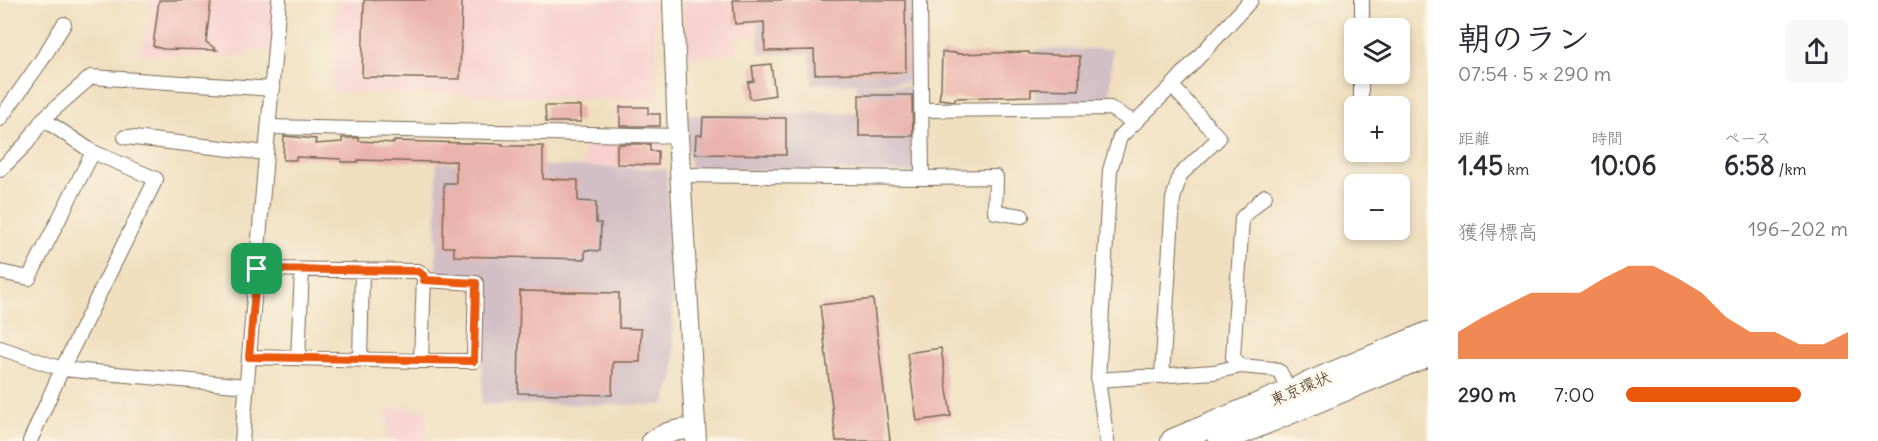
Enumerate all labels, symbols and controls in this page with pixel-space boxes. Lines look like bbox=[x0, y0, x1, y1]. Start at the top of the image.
text: 朝のラン bbox=[1458, 17, 1590, 59]
map controls bbox=[1344, 18, 1410, 240]
button: layers bbox=[1344, 18, 1410, 84]
button: share bbox=[1785, 20, 1848, 83]
text: 07:54 · 5 × 290 m bbox=[1458, 61, 1611, 86]
button: + bbox=[1344, 96, 1410, 162]
text: 距離 bbox=[1458, 128, 1490, 148]
text: 時間 bbox=[1591, 128, 1623, 148]
text: ペース bbox=[1724, 128, 1771, 148]
text: 1.45 bbox=[1458, 149, 1503, 182]
text: 10:06 bbox=[1591, 149, 1656, 182]
text: 6:58 bbox=[1724, 149, 1775, 182]
text: km bbox=[1503, 159, 1529, 179]
text: /km bbox=[1775, 159, 1807, 179]
button: − bbox=[1344, 174, 1410, 240]
text: 196–202 m bbox=[1748, 216, 1848, 241]
text: 獲得標高 bbox=[1458, 219, 1538, 244]
pin bbox=[231, 243, 282, 294]
icon: arrive bbox=[240, 252, 273, 285]
street label: 東京環状 bbox=[1267, 366, 1333, 410]
text: 290 m bbox=[1458, 382, 1516, 407]
text: 7:00 bbox=[1554, 382, 1595, 407]

